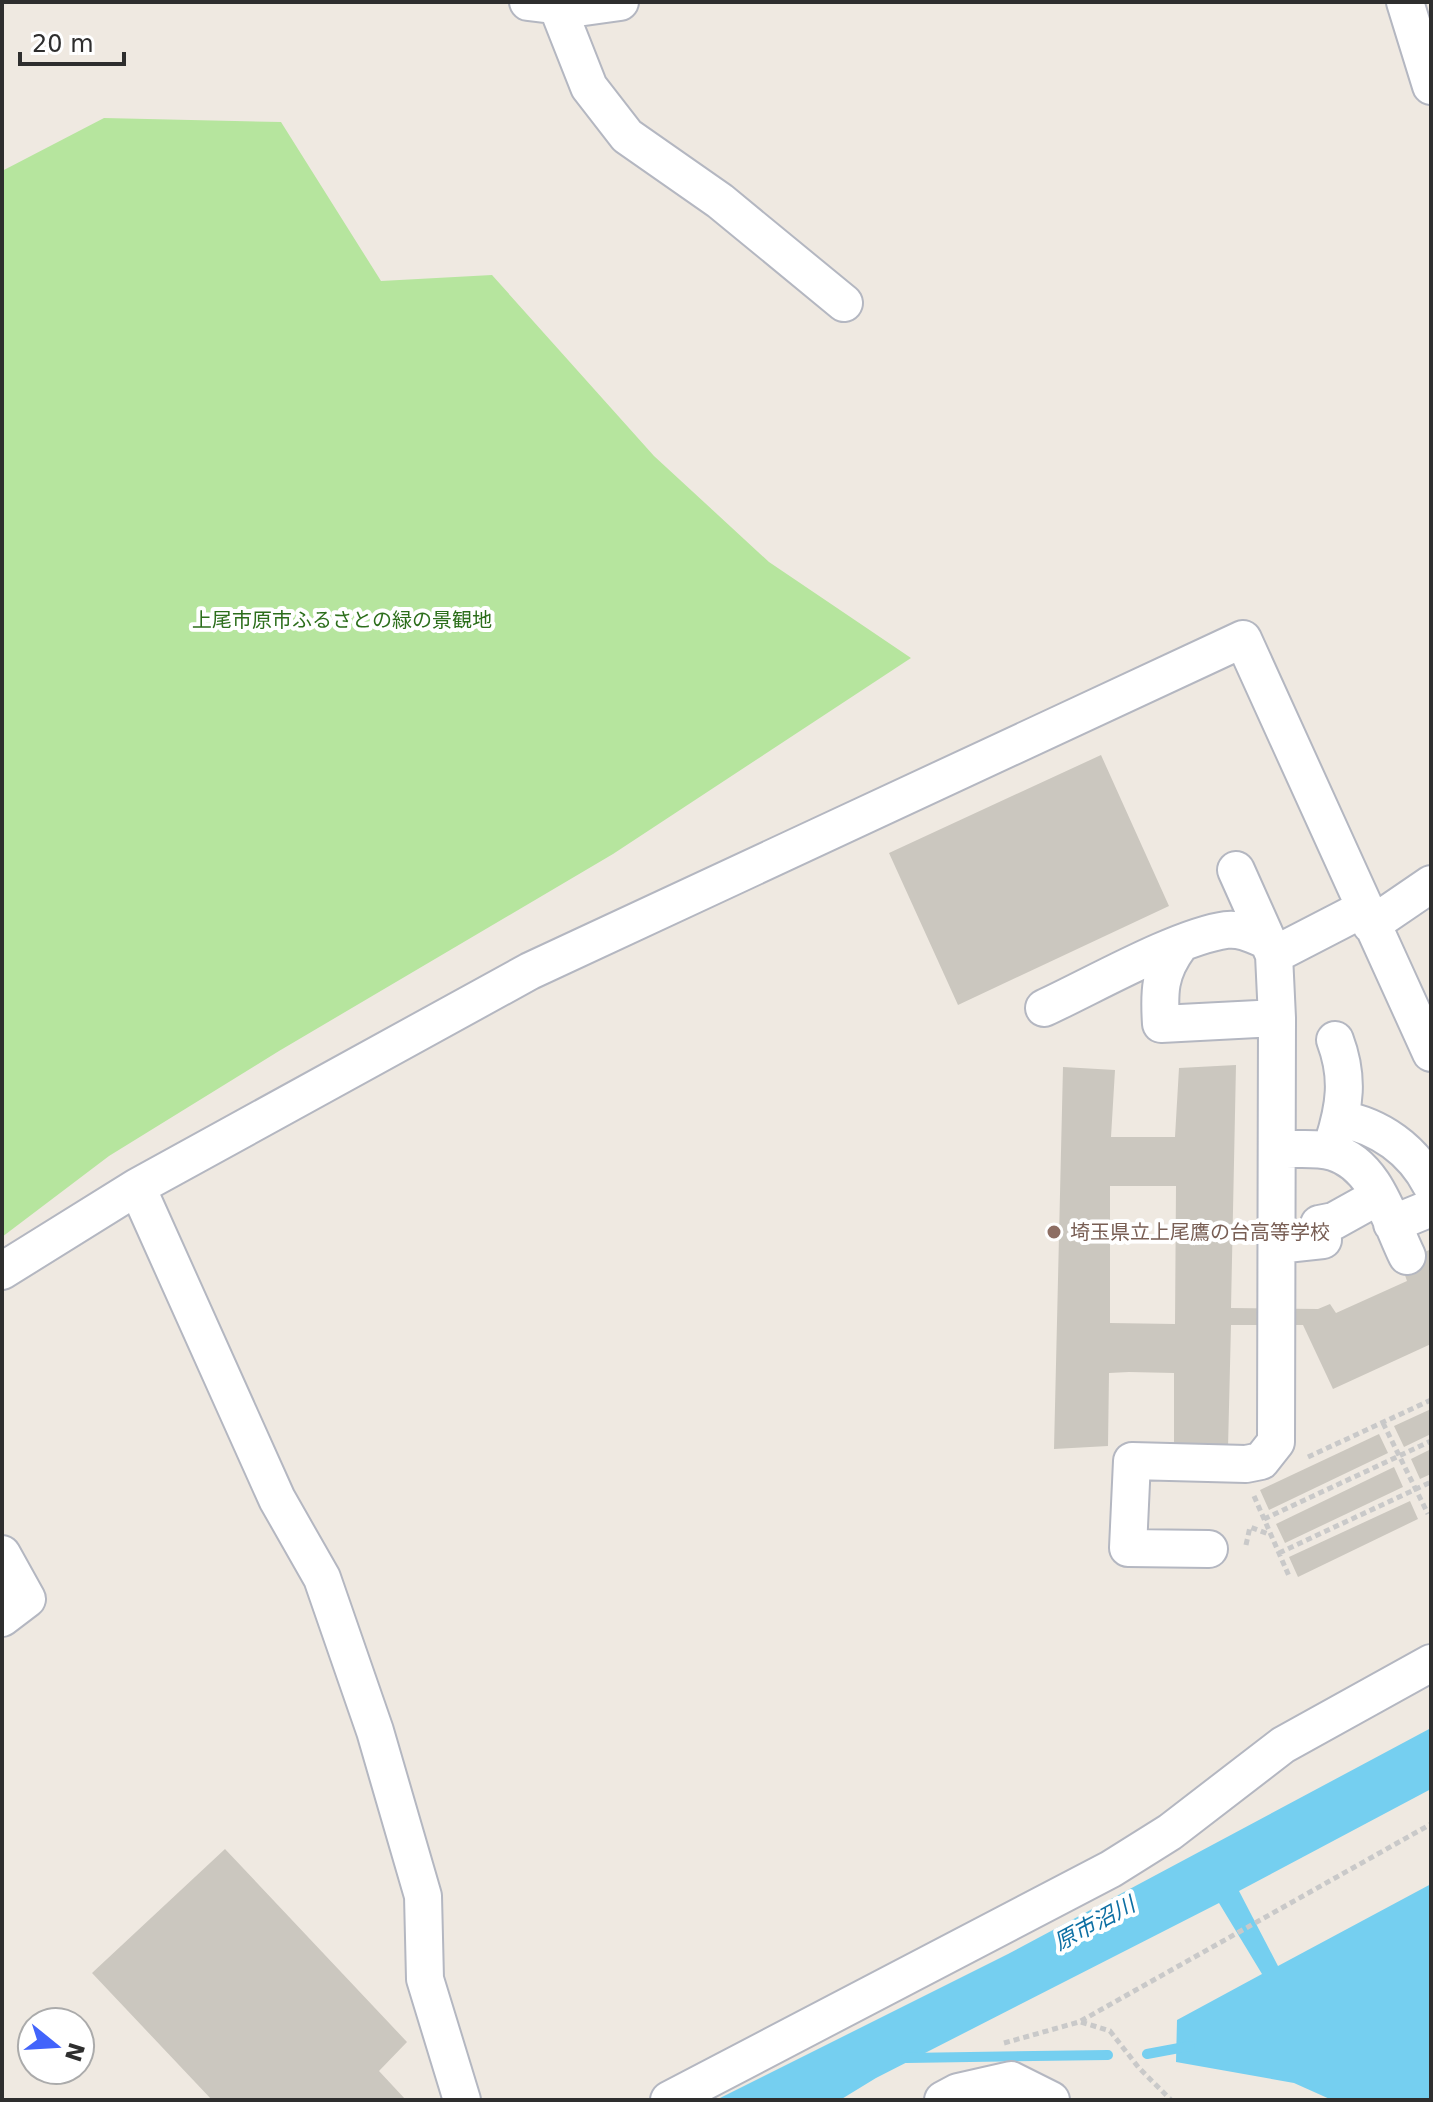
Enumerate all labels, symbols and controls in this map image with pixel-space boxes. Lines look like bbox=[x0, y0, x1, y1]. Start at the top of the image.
scale bar bbox=[20, 16, 124, 66]
text: 20 m bbox=[32, 30, 94, 58]
park label: 上尾市原市ふるさとの緑の景観地 bbox=[192, 608, 492, 632]
place label: 埼玉県立上尾鷹の台高等学校 bbox=[1070, 1220, 1330, 1244]
marker: 埼玉県立上尾鷹の台高等学校 bbox=[1045, 1223, 1063, 1241]
water label: 原市沼川 bbox=[1050, 1891, 1141, 1955]
north arrow bbox=[16, 2006, 96, 2086]
text: N bbox=[60, 2039, 89, 2065]

